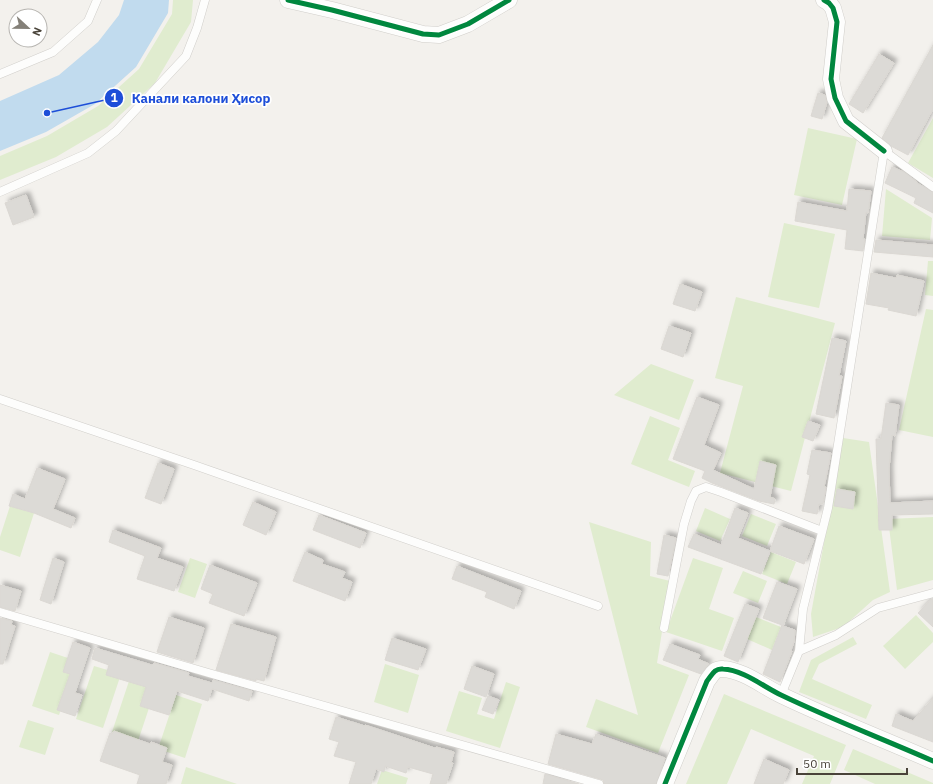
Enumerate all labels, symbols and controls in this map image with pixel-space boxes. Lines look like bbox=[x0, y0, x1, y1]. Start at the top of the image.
north arrow bbox=[8, 8, 48, 48]
text: N bbox=[29, 25, 45, 38]
callout: Канали калони Ҳисор bbox=[104, 86, 278, 111]
text: 1 bbox=[110, 90, 118, 105]
text: Канали калони Ҳисор bbox=[132, 90, 270, 107]
scale bar bbox=[797, 750, 907, 776]
text: 50 m bbox=[803, 756, 831, 771]

